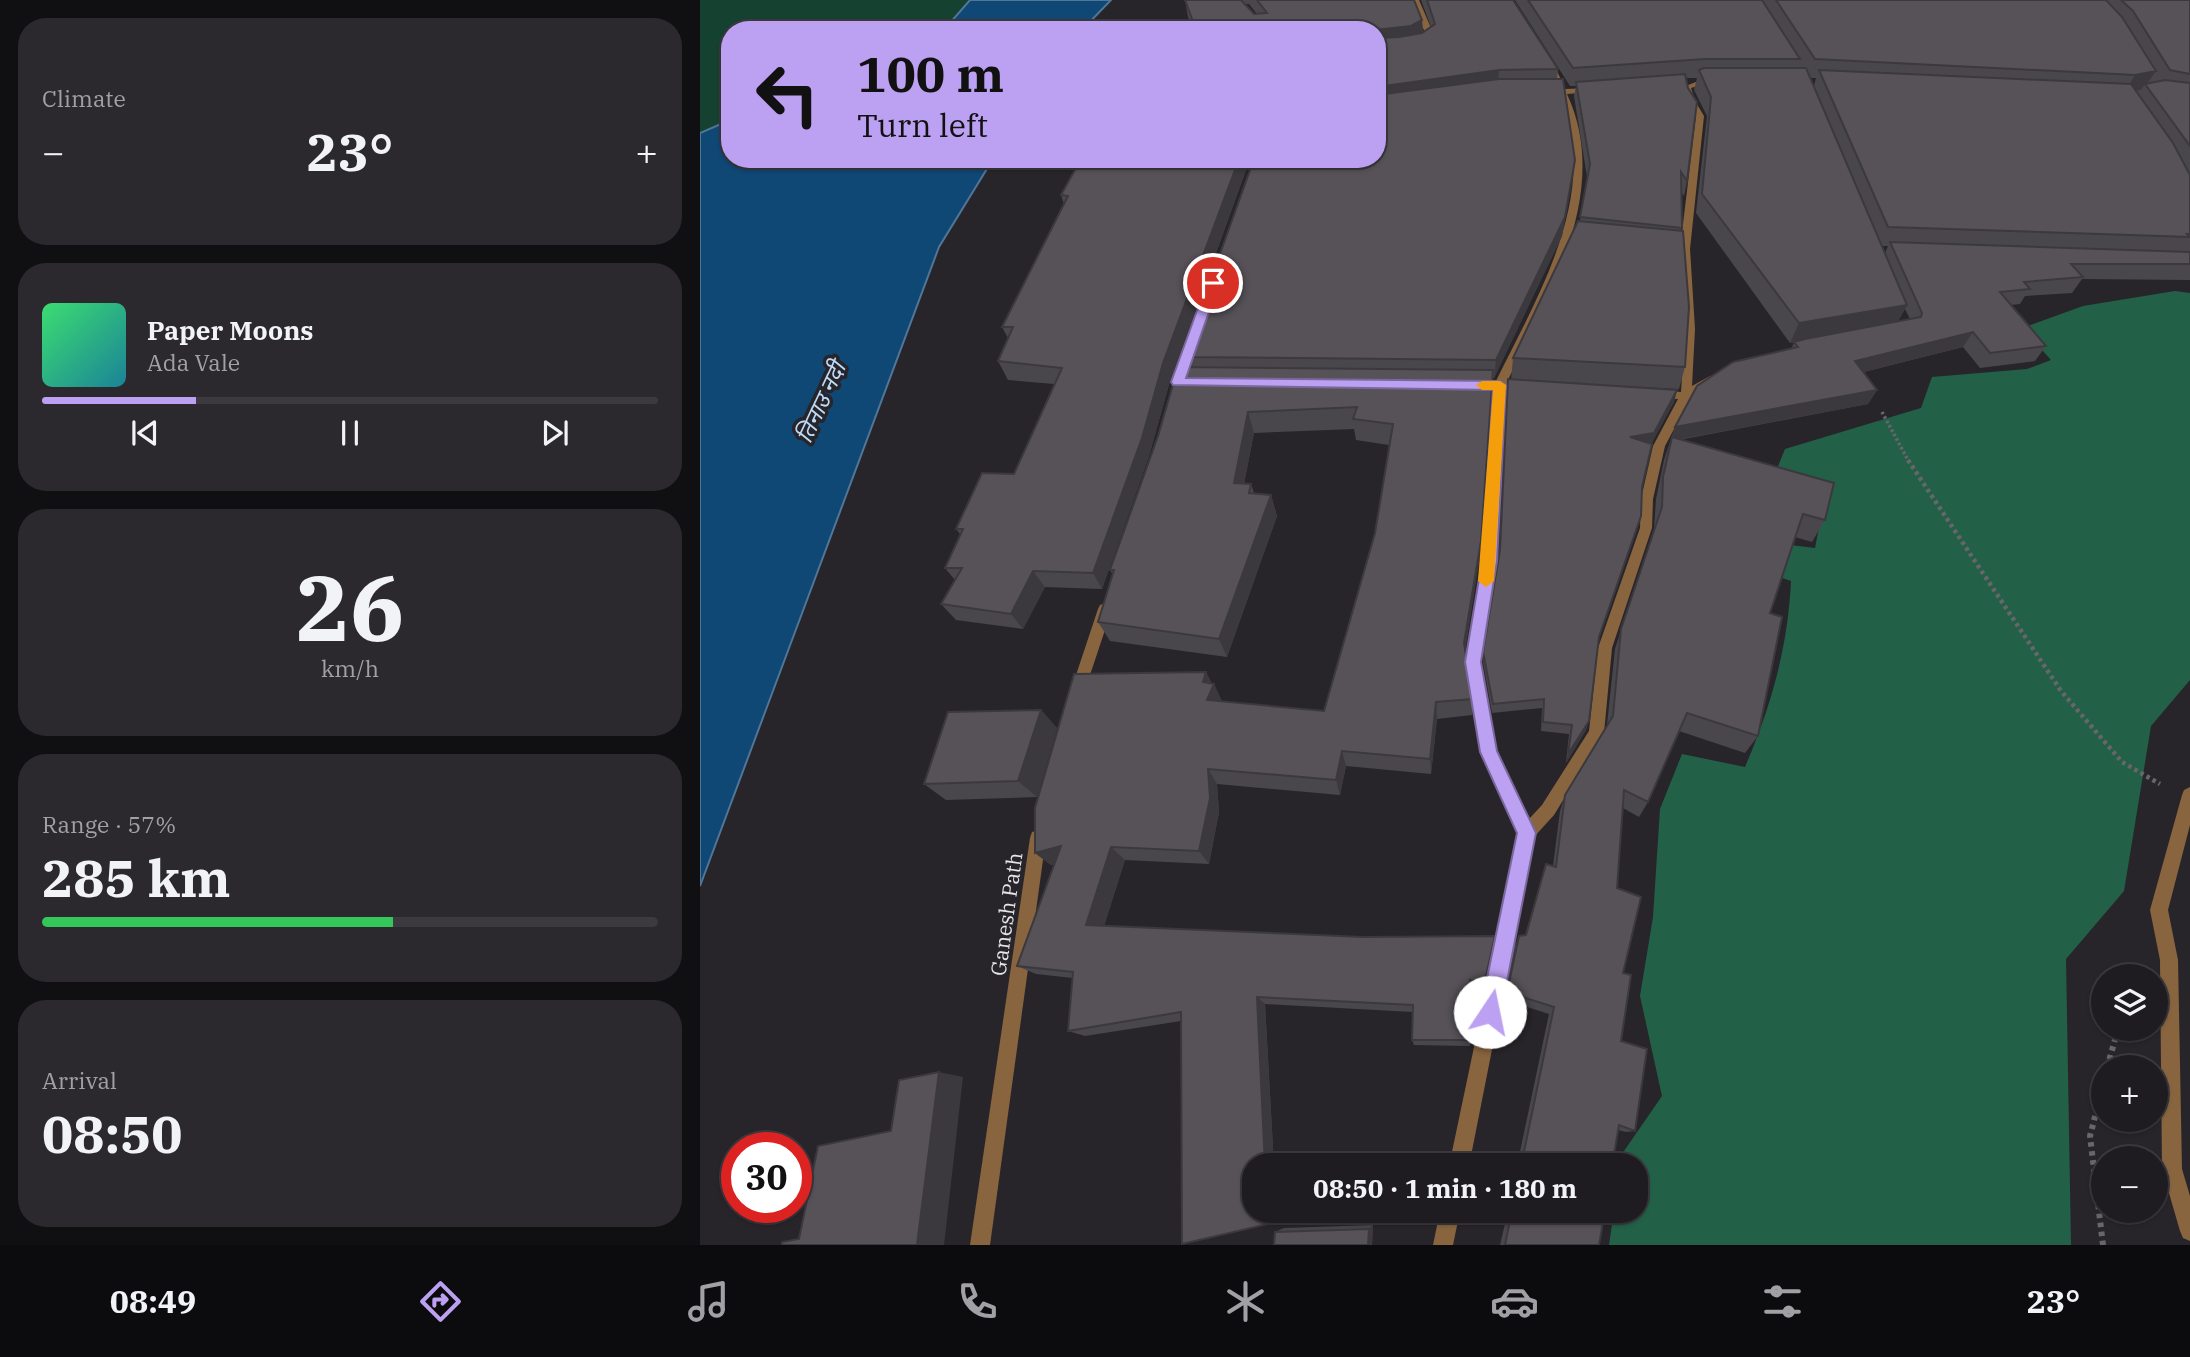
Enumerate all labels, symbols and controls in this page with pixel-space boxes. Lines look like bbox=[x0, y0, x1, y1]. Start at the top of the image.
text: 100 m bbox=[857, 42, 1004, 105]
icon: left bbox=[742, 49, 833, 140]
text: Climate bbox=[42, 83, 126, 113]
text: Turn left bbox=[857, 104, 988, 146]
text: 23° bbox=[307, 118, 393, 185]
text: − bbox=[42, 127, 65, 176]
text: + bbox=[635, 127, 658, 176]
pin bbox=[1183, 253, 1243, 313]
icon: arrive bbox=[1194, 264, 1232, 302]
text: Paper Moons bbox=[147, 313, 314, 347]
text: Ada Vale bbox=[147, 347, 240, 377]
water label: तिनाउ नदी bbox=[788, 353, 854, 447]
icon: previous bbox=[126, 414, 164, 452]
icon: pause bbox=[331, 414, 369, 452]
icon: next bbox=[536, 414, 574, 452]
text: 26 bbox=[295, 548, 405, 666]
text: km/h bbox=[321, 653, 379, 683]
text: Range · 57% bbox=[42, 809, 176, 839]
text: 285 km bbox=[42, 844, 231, 911]
street label: Ganesh Path bbox=[983, 851, 1029, 977]
map controls bbox=[2091, 964, 2168, 1223]
button: layers bbox=[2091, 964, 2168, 1041]
position arrow bbox=[1453, 975, 1527, 1049]
button: + bbox=[2091, 1055, 2168, 1132]
text: Arrival bbox=[42, 1065, 117, 1095]
text: 08:50 bbox=[42, 1100, 183, 1167]
speed limit sign: 30 bbox=[721, 1132, 812, 1223]
button: − bbox=[2091, 1146, 2168, 1223]
text: 08:50 · 1 min · 180 m bbox=[1313, 1171, 1577, 1205]
icon: directions bbox=[416, 1277, 465, 1326]
icon: music bbox=[684, 1277, 733, 1326]
icon: phone bbox=[953, 1277, 1002, 1326]
icon: climate bbox=[1221, 1277, 1270, 1326]
icon: car bbox=[1490, 1277, 1539, 1326]
icon: filters bbox=[1758, 1277, 1807, 1326]
text: 08:49 bbox=[110, 1280, 196, 1322]
text: 23° bbox=[2027, 1280, 2080, 1322]

